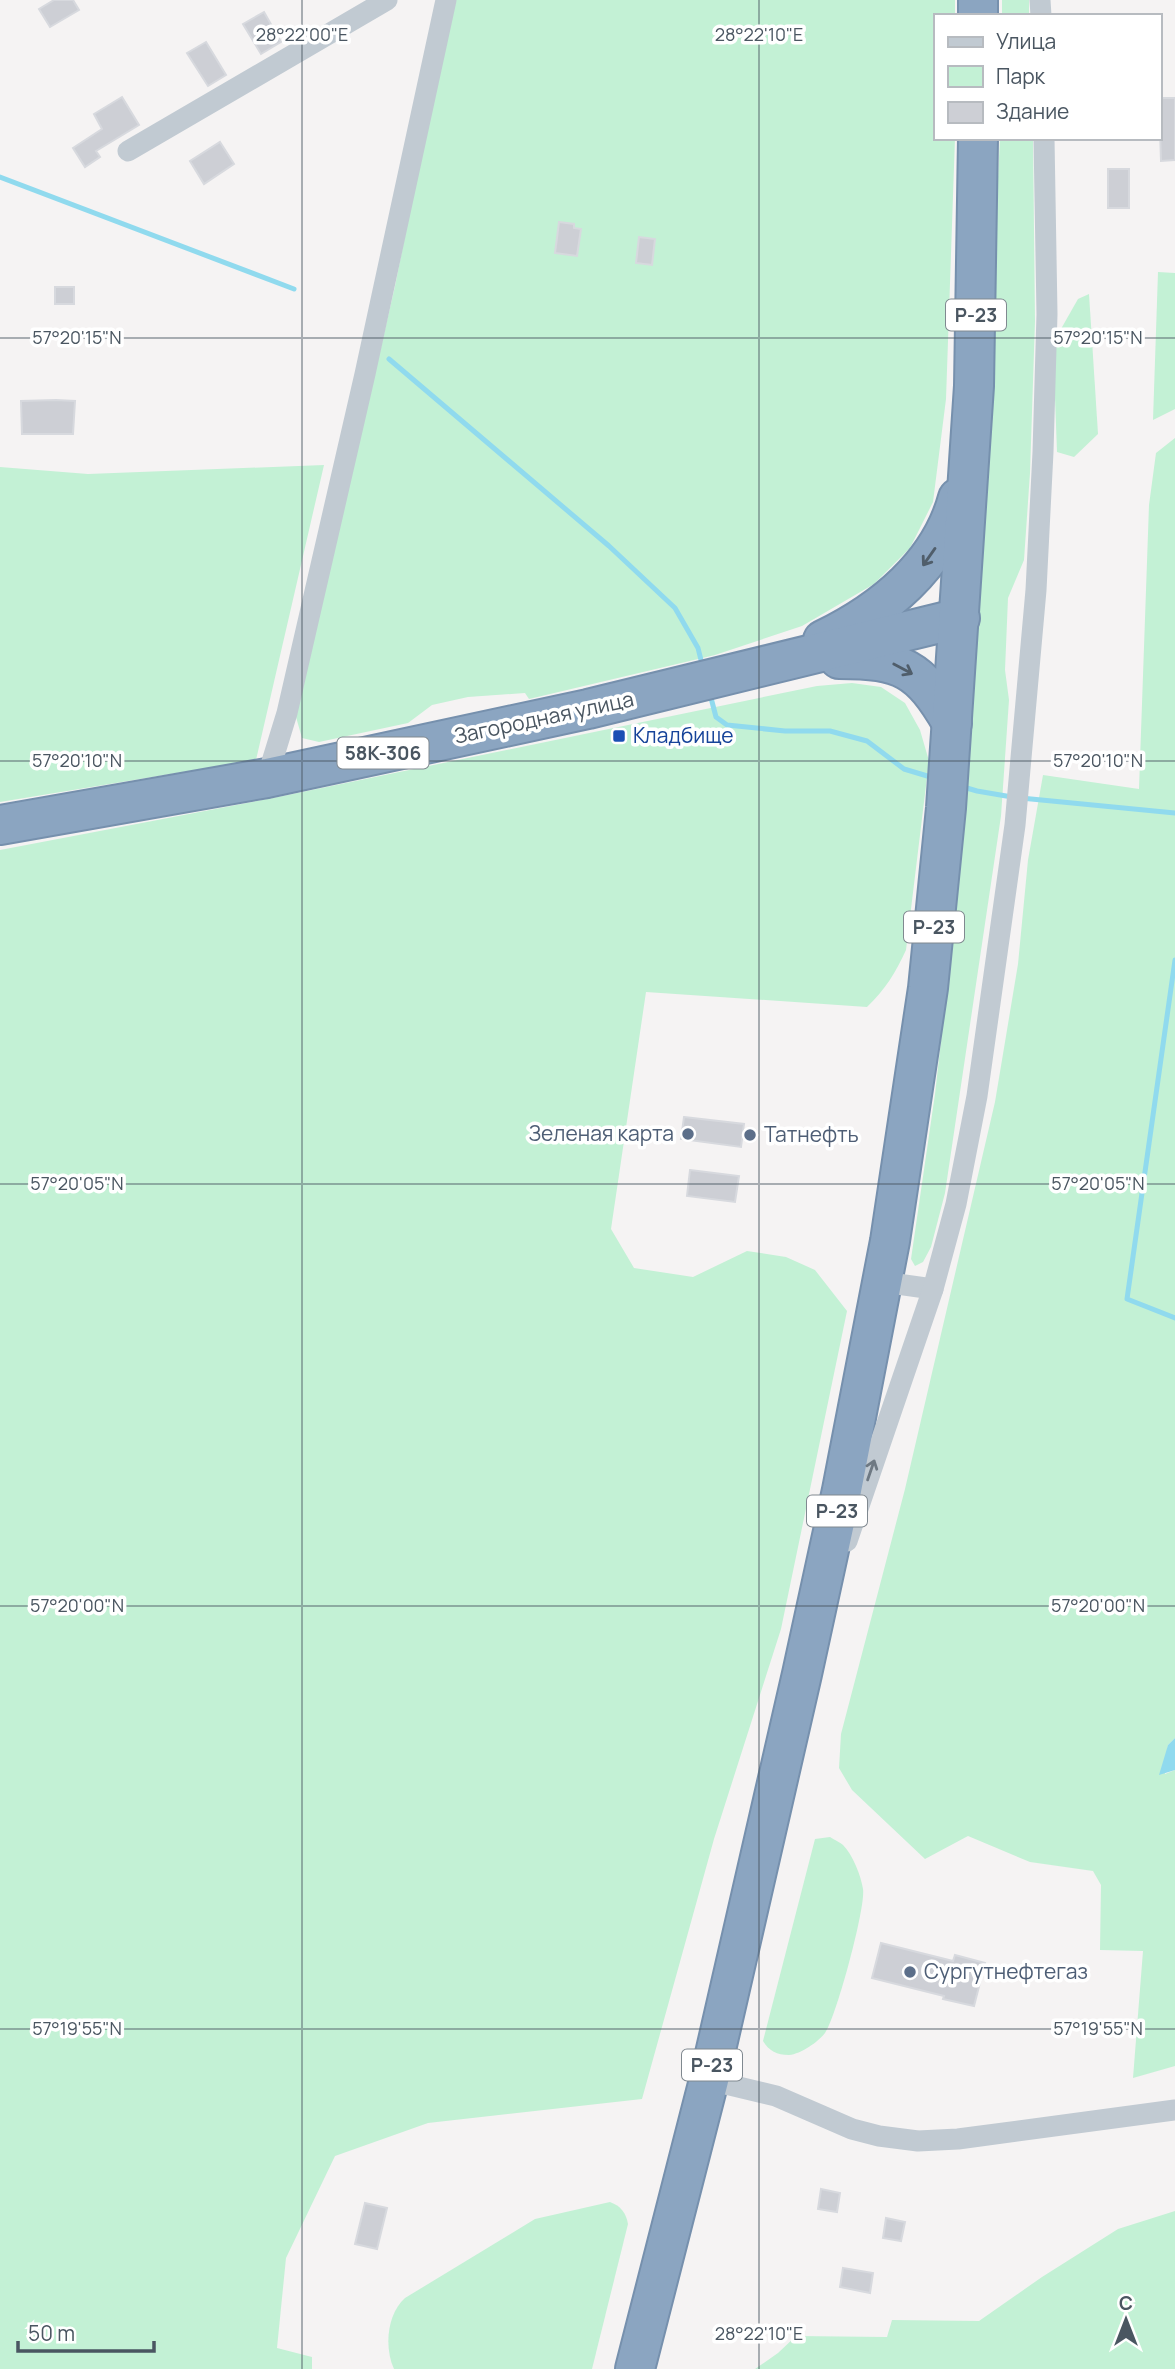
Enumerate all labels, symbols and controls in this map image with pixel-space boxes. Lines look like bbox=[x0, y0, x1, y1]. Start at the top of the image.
legend bbox=[934, 14, 1161, 140]
text: 28°22'00"E bbox=[256, 22, 348, 46]
text: 28°22'10"E bbox=[715, 22, 803, 46]
text: Улица bbox=[996, 27, 1056, 55]
text: Парк bbox=[996, 62, 1046, 90]
text: Здание bbox=[996, 97, 1069, 125]
road number: Р-23 bbox=[946, 300, 1006, 330]
text: 57°20'15"N bbox=[32, 325, 122, 349]
text: 57°20'15"N bbox=[1053, 325, 1143, 349]
one-way arrow bbox=[922, 547, 936, 566]
one-way arrow bbox=[892, 663, 913, 677]
street label: Загородная улица bbox=[451, 684, 636, 750]
place label: Кладбище bbox=[633, 721, 734, 749]
marker: Кладбище bbox=[611, 728, 627, 744]
road number: 58К-306 bbox=[338, 738, 428, 768]
text: 57°20'10"N bbox=[32, 748, 122, 772]
text: 57°20'10"N bbox=[1053, 748, 1143, 772]
road number: Р-23 bbox=[904, 911, 964, 942]
place label: Зеленая карта bbox=[529, 1119, 674, 1147]
place label: Татнефть bbox=[764, 1120, 859, 1148]
marker: Зеленая карта bbox=[680, 1126, 696, 1142]
marker: Татнефть bbox=[742, 1127, 758, 1143]
text: 57°20'05"N bbox=[30, 1171, 124, 1195]
text: 57°20'05"N bbox=[1051, 1171, 1145, 1195]
one-way arrow bbox=[866, 1460, 878, 1482]
road number: Р-23 bbox=[807, 1496, 867, 1526]
text: 57°20'00"N bbox=[30, 1593, 124, 1617]
text: 57°20'00"N bbox=[1051, 1593, 1145, 1617]
place label: Сургутнефтегаз bbox=[924, 1957, 1088, 1985]
marker: Сургутнефтегаз bbox=[902, 1964, 918, 1980]
text: 57°19'55"N bbox=[32, 2016, 122, 2040]
text: 57°19'55"N bbox=[1053, 2016, 1143, 2040]
road number: Р-23 bbox=[682, 2050, 742, 2080]
north arrow bbox=[1091, 2285, 1161, 2355]
text: С bbox=[1119, 2290, 1133, 2316]
scale bar bbox=[18, 2310, 154, 2354]
text: 50 m bbox=[28, 2319, 75, 2347]
text: 28°22'10"E bbox=[715, 2321, 803, 2345]

